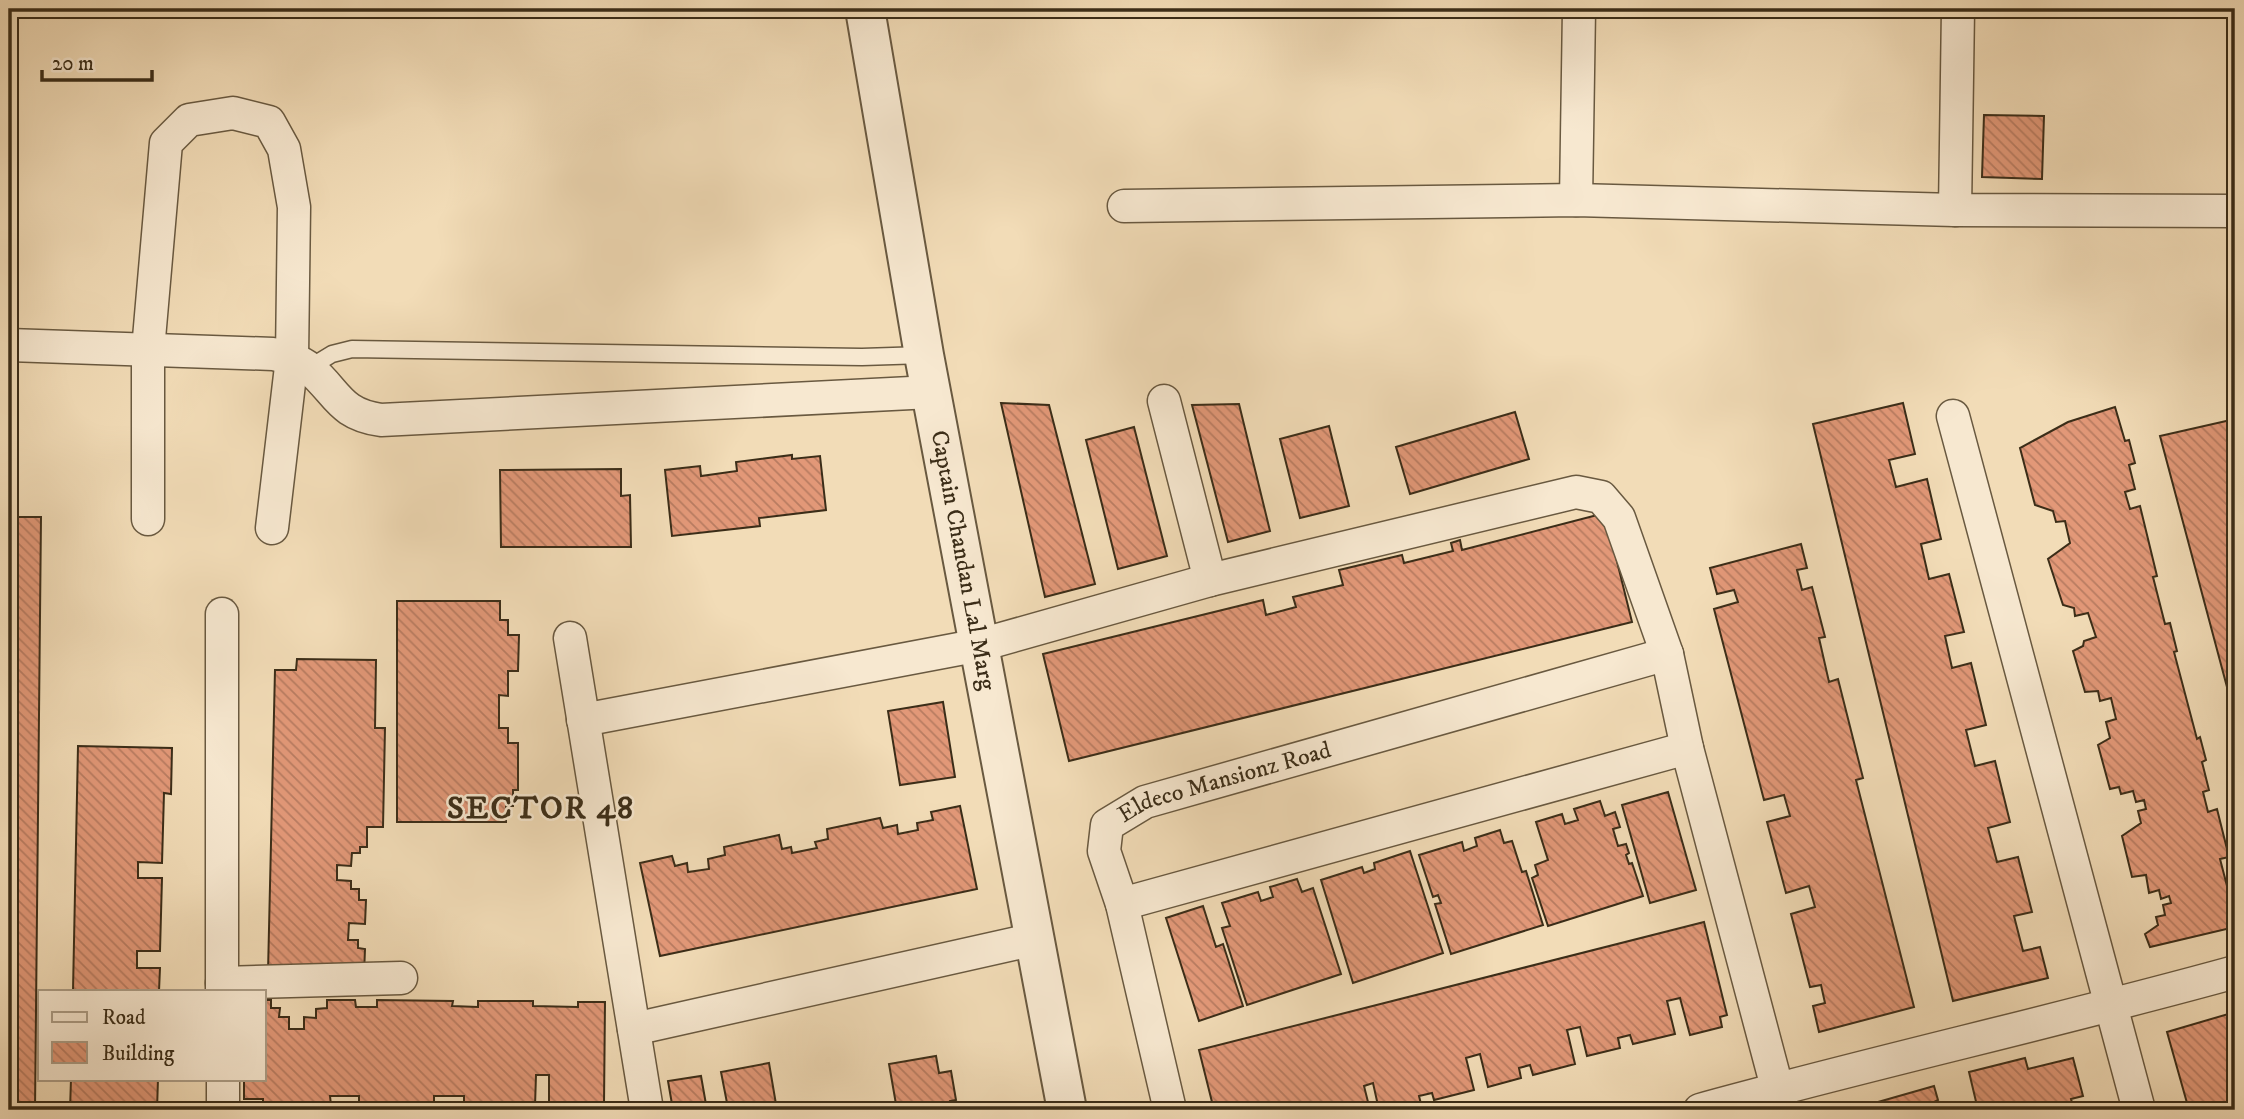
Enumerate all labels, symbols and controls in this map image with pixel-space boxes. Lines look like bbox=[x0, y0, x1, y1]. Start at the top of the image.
scale bar bbox=[42, 38, 152, 82]
text: 20 m bbox=[52, 51, 94, 77]
street label: Captain Chandan Lal Marg bbox=[924, 428, 1002, 693]
street label: Eldeco Mansionz Road bbox=[1112, 735, 1335, 830]
district label: SECTOR 48 bbox=[447, 789, 635, 829]
legend bbox=[38, 990, 266, 1080]
text: Road bbox=[102, 1005, 146, 1031]
text: Building bbox=[102, 1041, 175, 1067]

